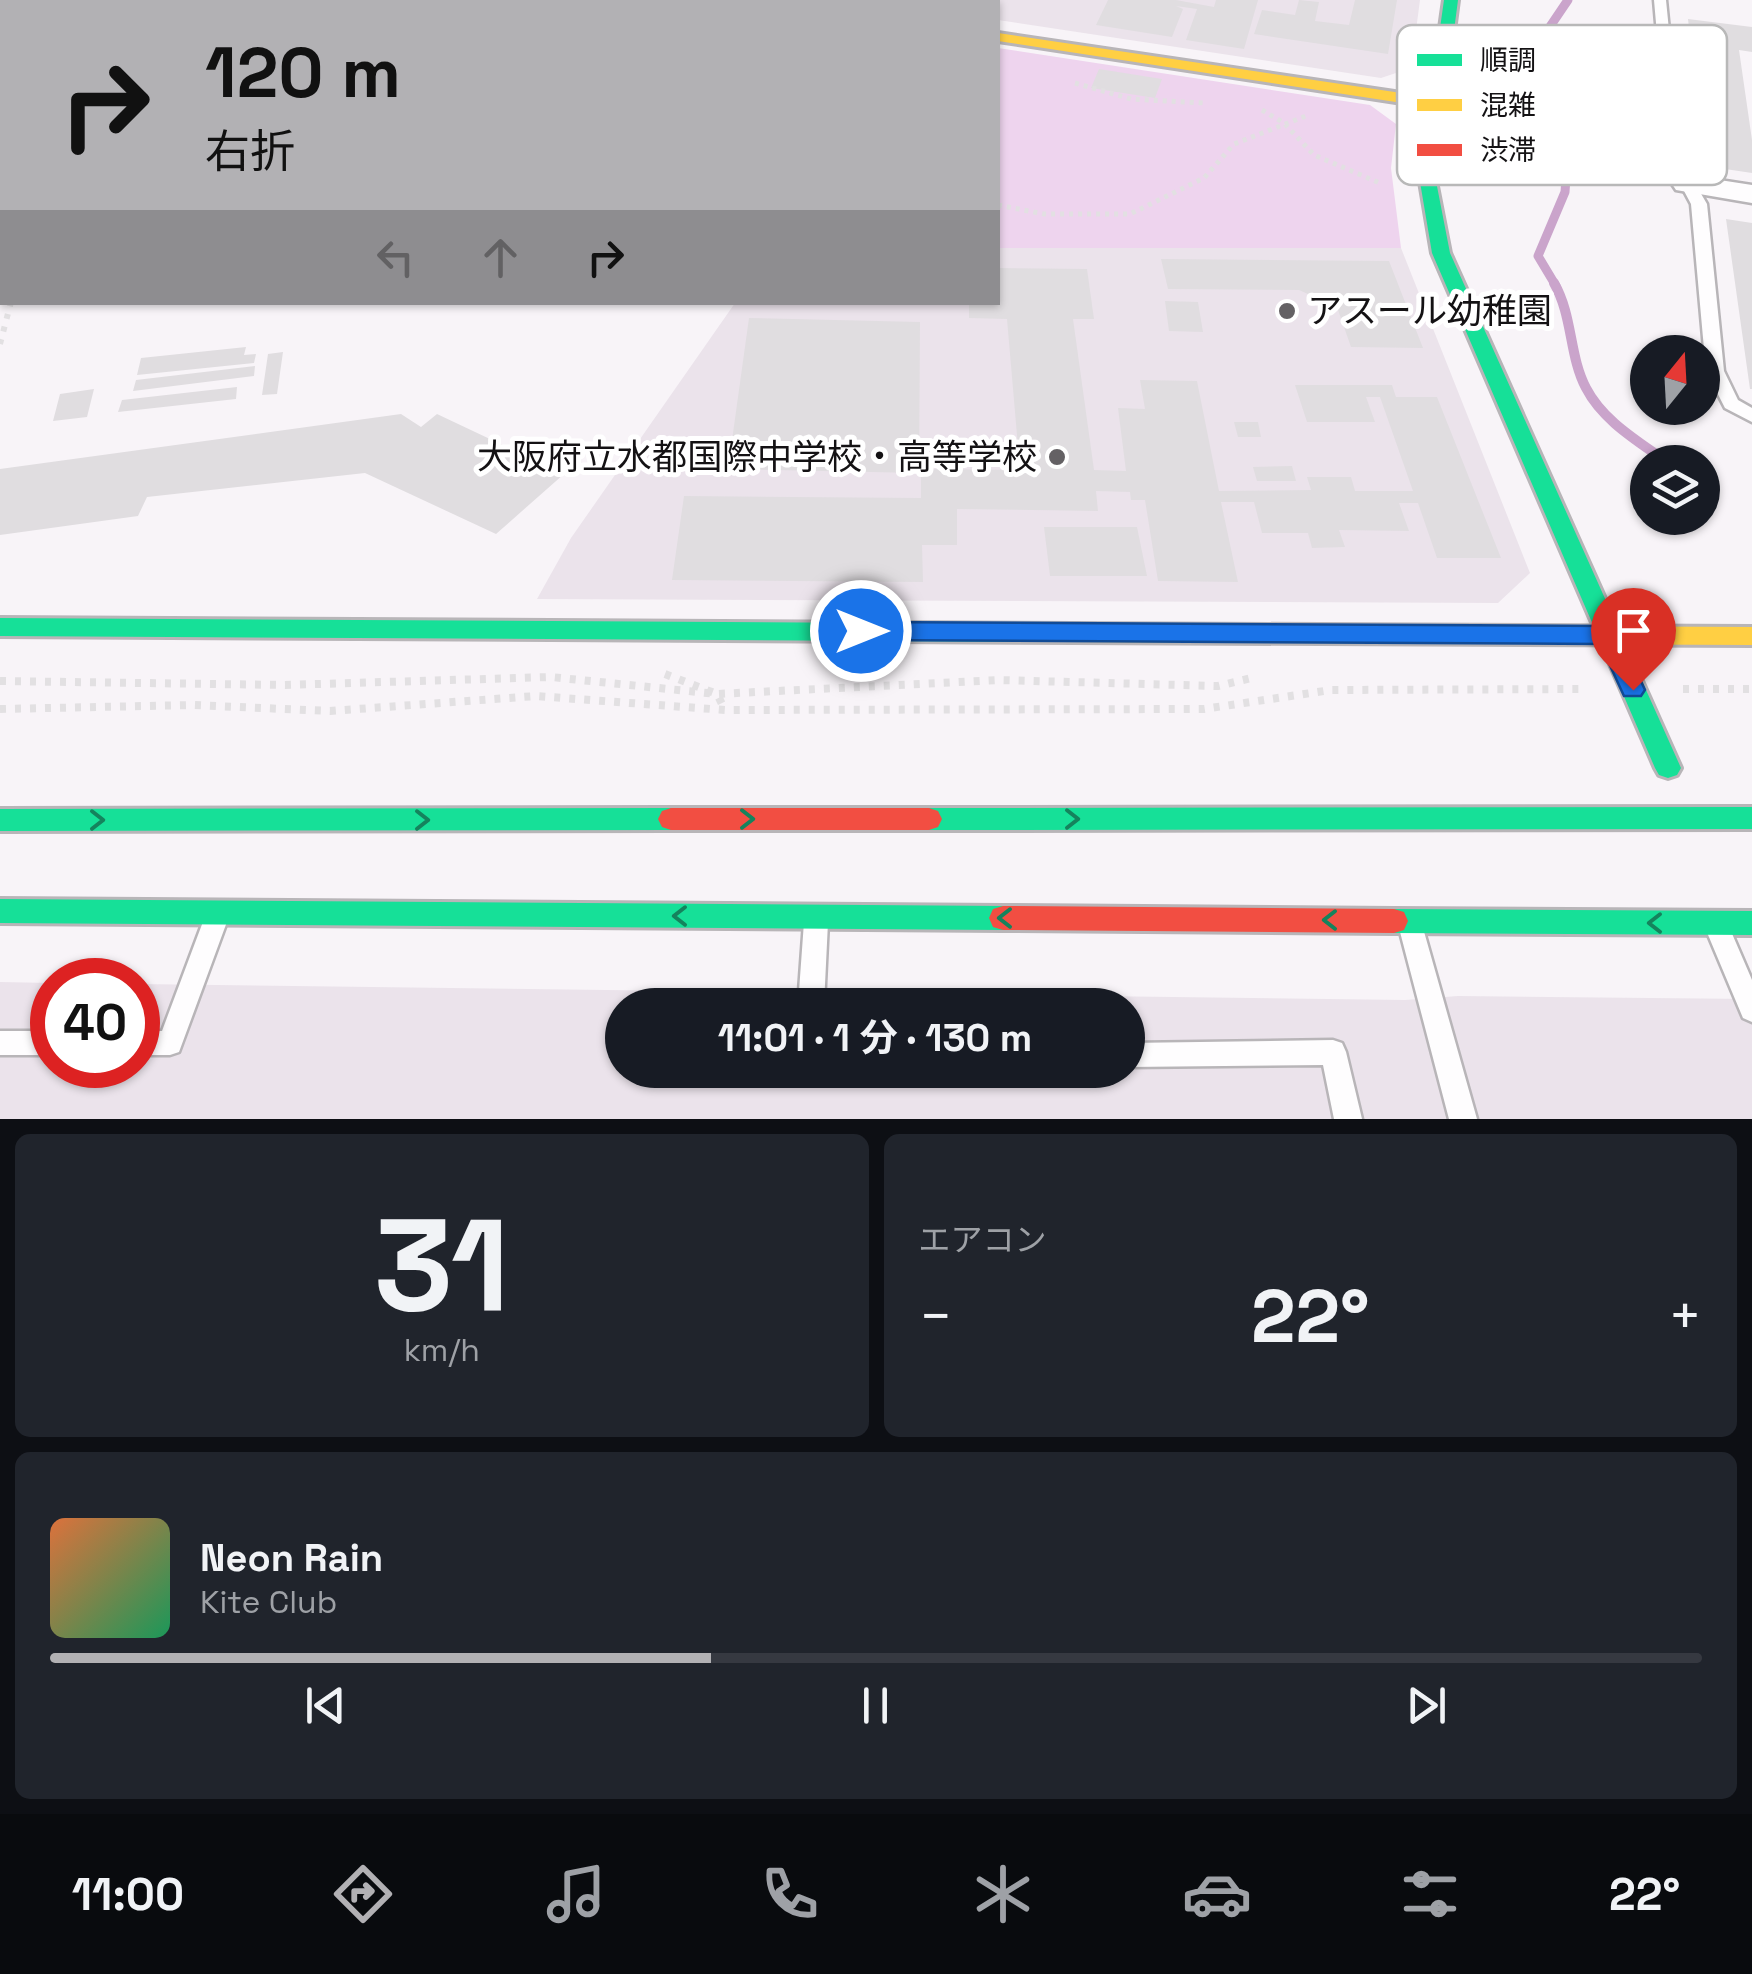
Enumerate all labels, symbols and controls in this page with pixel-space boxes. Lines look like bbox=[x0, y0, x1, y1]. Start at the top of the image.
legend bbox=[1397, 25, 1727, 185]
text: 120 m bbox=[205, 28, 401, 117]
icon: right bbox=[40, 40, 170, 170]
text: 順調 bbox=[1480, 42, 1536, 78]
text: 混雑 bbox=[1480, 87, 1536, 123]
text: 右折 bbox=[205, 123, 295, 180]
text: 渋滞 bbox=[1480, 132, 1536, 168]
icon: left bbox=[368, 230, 423, 285]
icon: ahead bbox=[473, 230, 528, 285]
icon: right bbox=[578, 230, 633, 285]
place label: アスール幼稚園 bbox=[1307, 289, 1552, 333]
marker: アスール幼稚園 bbox=[1276, 300, 1298, 322]
north arrow bbox=[1630, 335, 1720, 425]
map controls bbox=[1630, 335, 1720, 535]
place label: 大阪府立水都国際中学校・高等学校 bbox=[477, 435, 1037, 479]
button: layers bbox=[1630, 445, 1720, 535]
marker: 大阪府立水都国際中学校・高等学校 bbox=[1046, 446, 1068, 468]
position arrow bbox=[809, 579, 913, 683]
pin bbox=[1591, 588, 1676, 691]
icon: arrive bbox=[1606, 603, 1661, 658]
one-way arrow bbox=[740, 808, 756, 830]
one-way arrow bbox=[1066, 808, 1081, 830]
one-way arrow bbox=[90, 809, 106, 831]
one-way arrow bbox=[416, 809, 431, 831]
one-way arrow bbox=[671, 905, 686, 927]
one-way arrow bbox=[996, 907, 1012, 929]
one-way arrow bbox=[1321, 910, 1337, 931]
one-way arrow bbox=[1646, 912, 1662, 934]
speed limit sign: 40 bbox=[30, 958, 160, 1088]
text: 11:01 · 1 分 · 130 m bbox=[718, 1014, 1032, 1062]
text: 31 bbox=[374, 1182, 509, 1348]
text: エアコン bbox=[919, 1220, 1047, 1260]
text: 22° bbox=[1251, 1268, 1370, 1364]
text: − bbox=[919, 1281, 953, 1351]
text: + bbox=[1668, 1281, 1702, 1351]
text: km/h bbox=[404, 1330, 480, 1370]
text: Neon Rain bbox=[200, 1534, 383, 1582]
text: Kite Club bbox=[200, 1582, 337, 1622]
icon: previous bbox=[298, 1678, 353, 1733]
icon: pause bbox=[848, 1678, 903, 1733]
icon: next bbox=[1399, 1678, 1454, 1733]
icon: directions bbox=[328, 1859, 398, 1929]
icon: music bbox=[541, 1859, 611, 1929]
icon: phone bbox=[755, 1859, 825, 1929]
icon: climate bbox=[968, 1859, 1038, 1929]
icon: car bbox=[1182, 1859, 1252, 1929]
icon: filters bbox=[1395, 1859, 1465, 1929]
text: 11:00 bbox=[72, 1866, 184, 1923]
text: 22° bbox=[1609, 1866, 1680, 1923]

